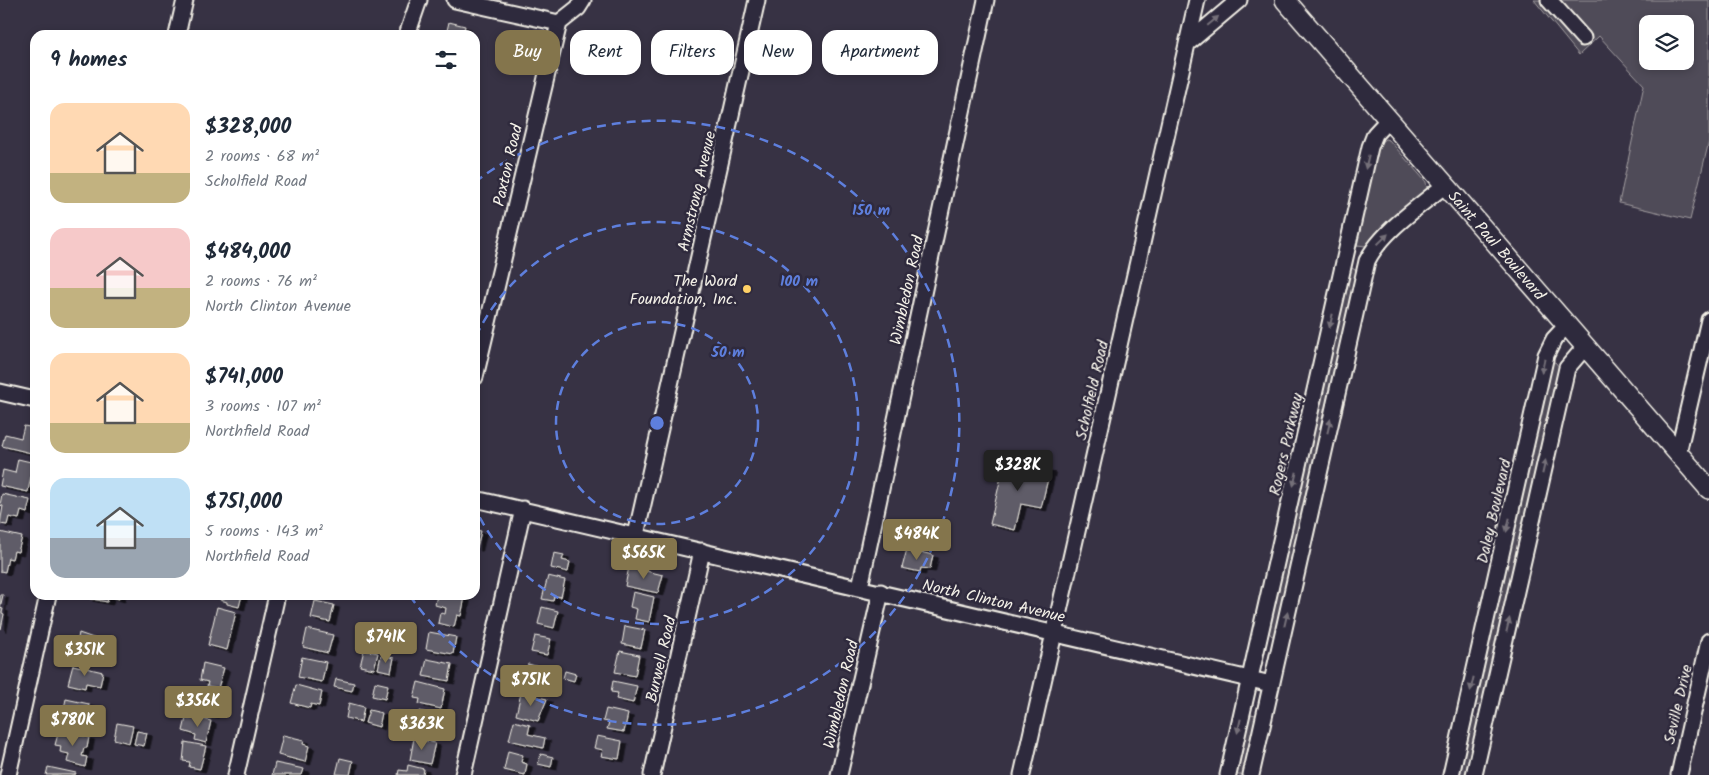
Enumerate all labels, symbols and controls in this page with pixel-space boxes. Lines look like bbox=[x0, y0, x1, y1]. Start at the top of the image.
map controls bbox=[1639, 15, 1694, 70]
button: layers bbox=[1639, 15, 1694, 70]
one-way arrow bbox=[1206, 16, 1219, 27]
chip: Buy bbox=[495, 30, 560, 75]
chip: Rent bbox=[570, 30, 641, 75]
chip: Filters bbox=[651, 30, 734, 75]
chip: New bbox=[744, 30, 812, 75]
chip: Apartment bbox=[822, 30, 938, 75]
text: 9 homes bbox=[50, 44, 127, 77]
icon: filters bbox=[432, 46, 460, 74]
text: $328,000 bbox=[205, 111, 291, 144]
street label: Paxton Road bbox=[487, 121, 530, 209]
icon: home bbox=[90, 123, 150, 183]
street label: Armstrong Avenue bbox=[671, 129, 723, 254]
text: 2 rooms · 68 m² bbox=[205, 144, 319, 169]
one-way arrow bbox=[1363, 155, 1371, 170]
text: Scholfield Road bbox=[205, 169, 306, 194]
street label: Saint Paul Boulevard bbox=[1441, 185, 1552, 307]
text: 150 m bbox=[852, 199, 890, 223]
street label: Wimbledon Road bbox=[884, 233, 931, 347]
one-way arrow bbox=[1377, 233, 1389, 245]
text: $484,000 bbox=[205, 236, 291, 269]
icon: home bbox=[90, 248, 150, 308]
text: 2 rooms · 76 m² bbox=[205, 269, 317, 294]
place label: The Word Foundation, Inc. bbox=[629, 269, 738, 312]
text: 100 m bbox=[780, 270, 818, 294]
marker: The Word Foundation, Inc. bbox=[741, 283, 753, 295]
text: North Clinton Avenue bbox=[205, 294, 351, 319]
one-way arrow bbox=[1327, 313, 1335, 328]
street label: Scholfield Road bbox=[1069, 337, 1116, 443]
text: 50 m bbox=[710, 341, 745, 365]
one-way arrow bbox=[1539, 359, 1547, 374]
text: $741,000 bbox=[205, 361, 283, 394]
icon: home bbox=[90, 373, 150, 433]
street label: Rogers Parkway bbox=[1263, 390, 1311, 498]
text: 3 rooms · 107 m² bbox=[205, 394, 321, 419]
centre of rings bbox=[648, 414, 666, 432]
text: Northfield Road bbox=[205, 419, 309, 444]
one-way arrow bbox=[1325, 419, 1333, 434]
pin: $328K bbox=[983, 450, 1053, 492]
text: $328K bbox=[995, 453, 1041, 478]
street label: Daley Boulevard bbox=[1470, 456, 1519, 566]
one-way arrow bbox=[1540, 459, 1548, 474]
one-way arrow bbox=[1291, 472, 1299, 487]
text: $751,000 bbox=[205, 486, 282, 519]
icon: home bbox=[90, 498, 150, 558]
one-way arrow bbox=[1503, 517, 1511, 533]
pin: $484K bbox=[882, 518, 952, 561]
text: 5 rooms · 143 m² bbox=[205, 519, 323, 544]
text: $484K bbox=[894, 522, 940, 547]
pin: $565K bbox=[609, 538, 679, 580]
text: $565K bbox=[622, 541, 666, 566]
text: Northfield Road bbox=[205, 544, 309, 569]
street label: North Clinton Avenue bbox=[920, 573, 1068, 630]
one-way arrow bbox=[1282, 611, 1290, 627]
street label: Burwell Road bbox=[639, 613, 684, 705]
one-way arrow bbox=[1504, 617, 1512, 633]
pin: $741K bbox=[351, 622, 421, 664]
text: $741K bbox=[366, 625, 406, 650]
pin: $351K bbox=[50, 634, 120, 677]
street label: Wimbledon Road bbox=[817, 637, 866, 751]
text: $351K bbox=[65, 638, 105, 663]
street label: Seville Drive bbox=[1657, 662, 1700, 747]
pin: $751K bbox=[496, 664, 566, 707]
text: $751K bbox=[511, 668, 551, 693]
one-way arrow bbox=[1468, 676, 1476, 691]
pin: $356K bbox=[163, 686, 233, 728]
text: $356K bbox=[176, 689, 220, 714]
pin: $780K bbox=[38, 704, 108, 747]
text: $780K bbox=[51, 708, 95, 733]
pin: $363K bbox=[387, 708, 457, 751]
text: $363K bbox=[399, 712, 445, 737]
one-way arrow bbox=[1235, 719, 1243, 734]

